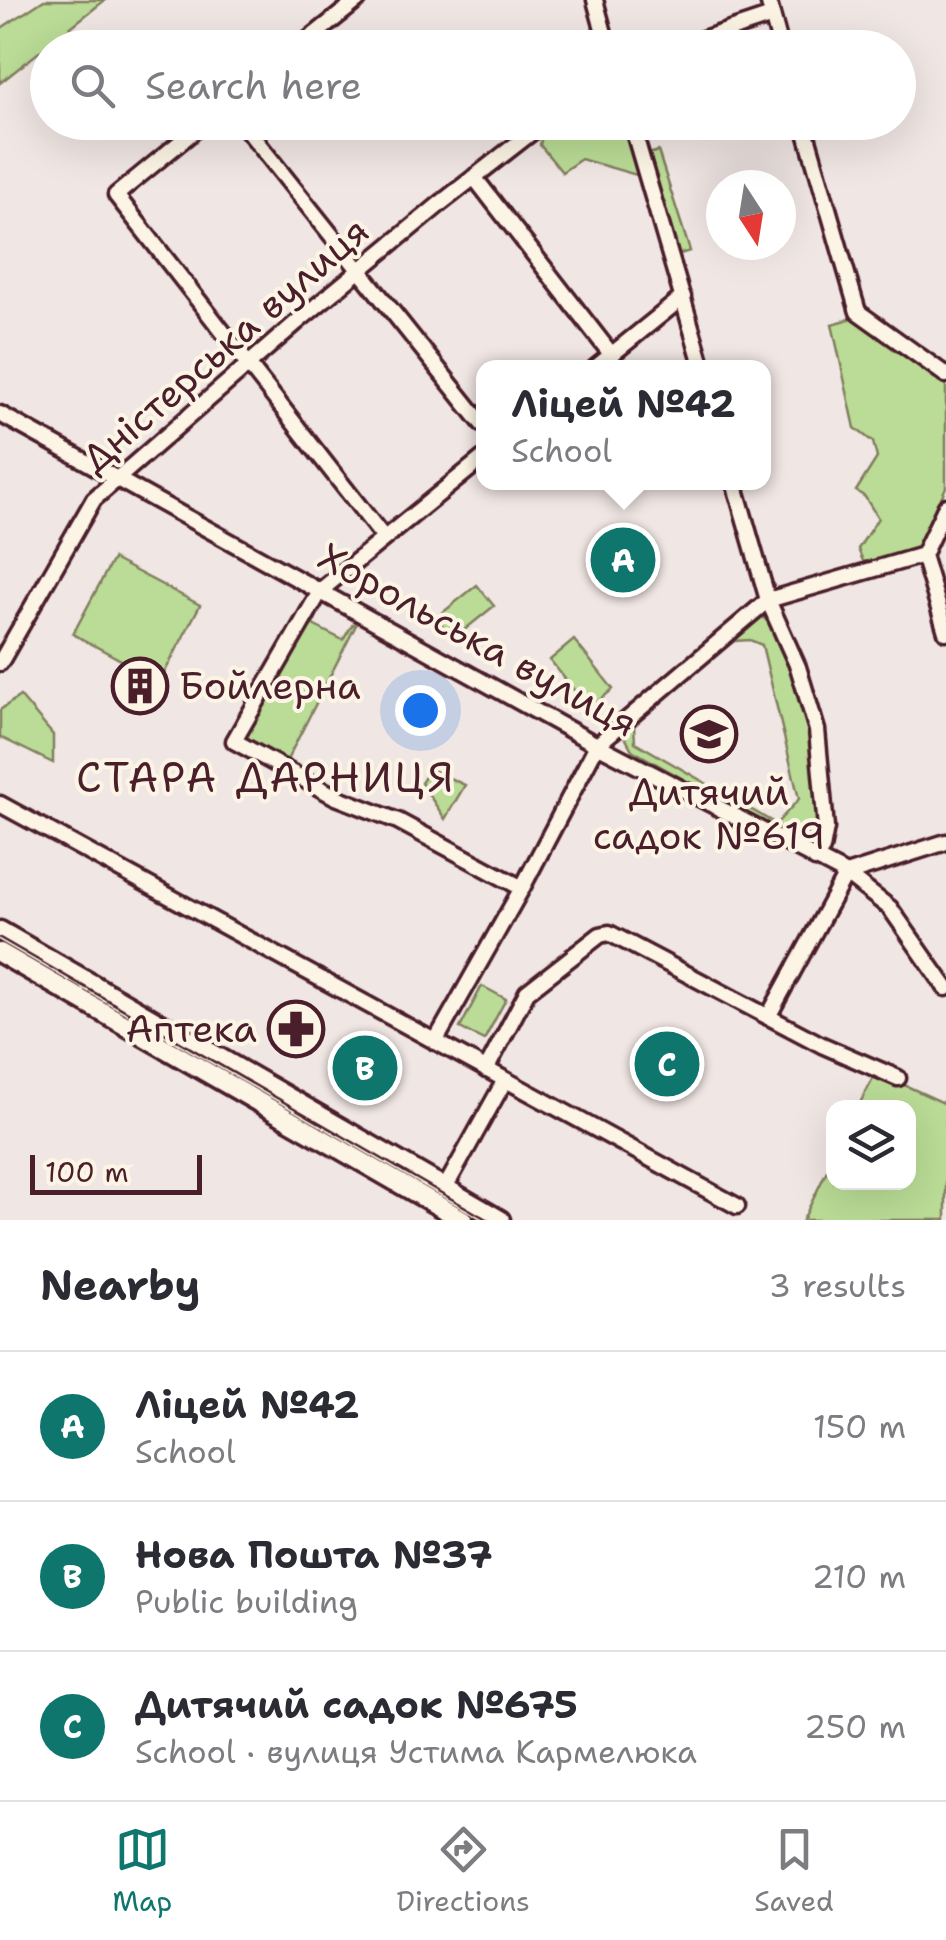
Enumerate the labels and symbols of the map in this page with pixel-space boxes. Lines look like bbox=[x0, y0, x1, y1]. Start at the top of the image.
north arrow bbox=[706, 170, 796, 260]
street label: Дністерська вулиця bbox=[70, 205, 379, 484]
pin: A bbox=[590, 522, 656, 598]
street label: Хорольська вулиця bbox=[310, 531, 647, 748]
building icon: Бойлерна bbox=[110, 656, 170, 716]
place label: Бойлерна bbox=[179, 660, 361, 711]
your location bbox=[395, 685, 446, 736]
school or university icon: Дитячий садок №619 bbox=[679, 704, 739, 764]
district label: СТАРА ДАРНИЦЯ bbox=[76, 749, 456, 805]
place label: Дитячий садок №619 bbox=[593, 766, 825, 861]
pharmacy icon: Аптека bbox=[266, 999, 326, 1059]
place label: Аптека bbox=[126, 1003, 257, 1054]
pin: C bbox=[634, 1026, 700, 1102]
pin: B bbox=[332, 1030, 398, 1106]
scale bar bbox=[30, 1150, 202, 1194]

